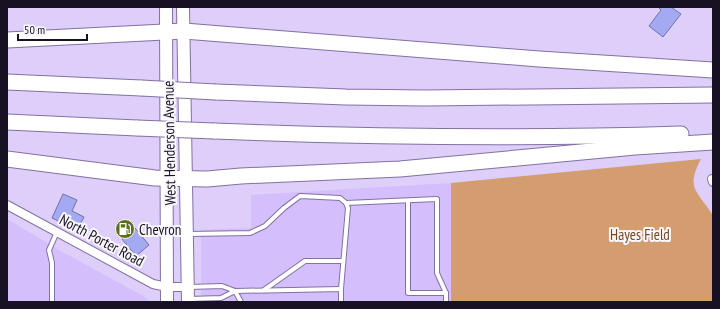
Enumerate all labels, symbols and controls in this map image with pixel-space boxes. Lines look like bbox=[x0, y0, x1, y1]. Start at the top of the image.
scale bar bbox=[18, 16, 87, 42]
text: 50 m bbox=[24, 22, 45, 37]
street label: West Henderson Avenue bbox=[158, 81, 180, 205]
street label: North Porter Road bbox=[56, 210, 148, 270]
fuel station icon: Chevron bbox=[114, 218, 136, 240]
place label: Chevron bbox=[139, 220, 181, 239]
park label: Hayes Field bbox=[610, 225, 670, 244]

